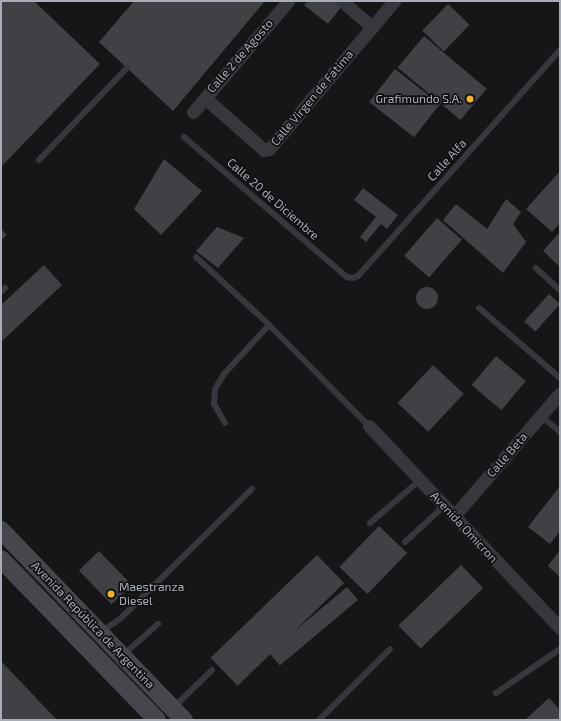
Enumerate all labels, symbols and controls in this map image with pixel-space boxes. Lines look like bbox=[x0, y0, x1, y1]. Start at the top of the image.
street label: Calle 2 de Agosto bbox=[204, 16, 276, 96]
street label: Calle Virgen de Fatima bbox=[268, 47, 356, 149]
place label: Grafimundo S.A. bbox=[375, 92, 462, 106]
marker: Grafimundo S.A. bbox=[465, 94, 475, 104]
street label: Calle Alfa bbox=[424, 136, 470, 184]
street label: Calle 20 de Diciembre bbox=[224, 155, 322, 243]
street label: Calle Beta bbox=[484, 430, 530, 480]
street label: Avenida Omicron bbox=[427, 488, 501, 566]
street label: Avenida República de Argentina bbox=[28, 558, 158, 692]
place label: Maestranza Diesel bbox=[119, 580, 184, 608]
marker: Maestranza Diesel bbox=[106, 589, 116, 599]

